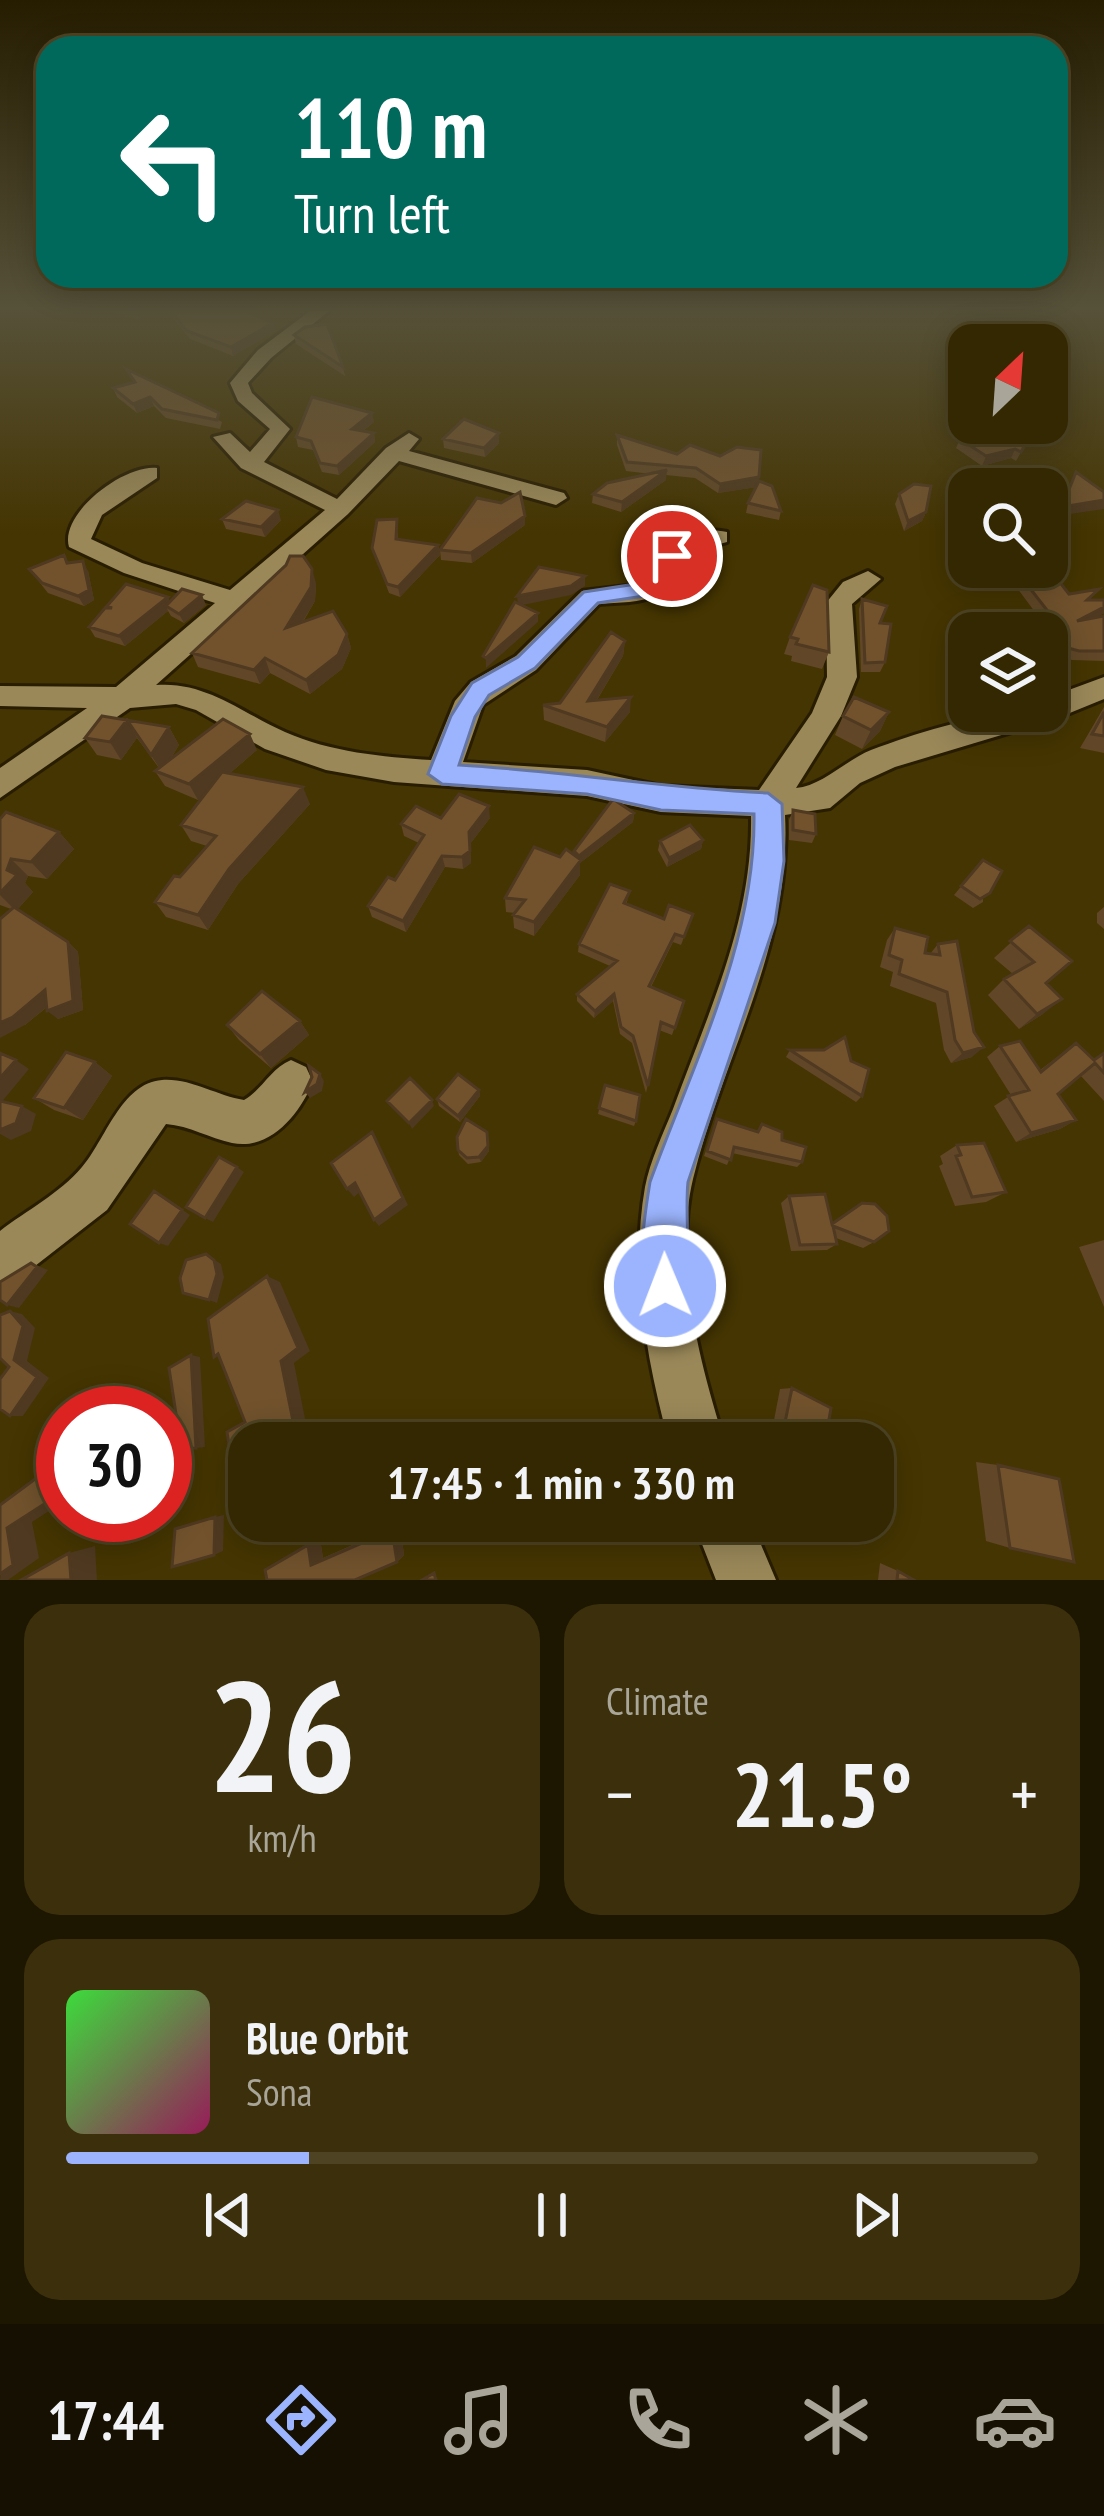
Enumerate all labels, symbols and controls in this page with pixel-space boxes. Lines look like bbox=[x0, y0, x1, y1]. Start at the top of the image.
text: 110 m bbox=[294, 72, 487, 181]
icon: left bbox=[96, 84, 252, 240]
text: Turn left bbox=[294, 178, 450, 248]
north arrow bbox=[948, 324, 1068, 444]
map controls bbox=[948, 324, 1068, 732]
button: search bbox=[948, 468, 1068, 588]
pin bbox=[621, 505, 723, 607]
icon: arrive bbox=[639, 523, 705, 589]
button: layers bbox=[948, 612, 1068, 732]
position arrow bbox=[602, 1223, 728, 1349]
speed limit sign: 30 bbox=[36, 1386, 192, 1542]
text: 17:45 · 1 min · 330 m bbox=[387, 1453, 735, 1511]
text: 26 bbox=[207, 1633, 357, 1835]
text: Climate bbox=[606, 1675, 709, 1726]
text: 21.5° bbox=[732, 1735, 912, 1852]
text: − bbox=[606, 1751, 633, 1836]
text: + bbox=[1011, 1751, 1038, 1836]
text: km/h bbox=[247, 1812, 317, 1863]
text: Blue Orbit bbox=[246, 2008, 408, 2066]
text: Sona bbox=[246, 2066, 312, 2117]
icon: previous bbox=[195, 2182, 261, 2248]
icon: pause bbox=[519, 2182, 585, 2248]
icon: next bbox=[843, 2182, 909, 2248]
icon: directions bbox=[259, 2378, 343, 2462]
icon: music bbox=[437, 2378, 521, 2462]
icon: phone bbox=[616, 2378, 700, 2462]
icon: climate bbox=[794, 2378, 878, 2462]
icon: car bbox=[973, 2378, 1057, 2462]
text: 17:44 bbox=[47, 2385, 164, 2455]

